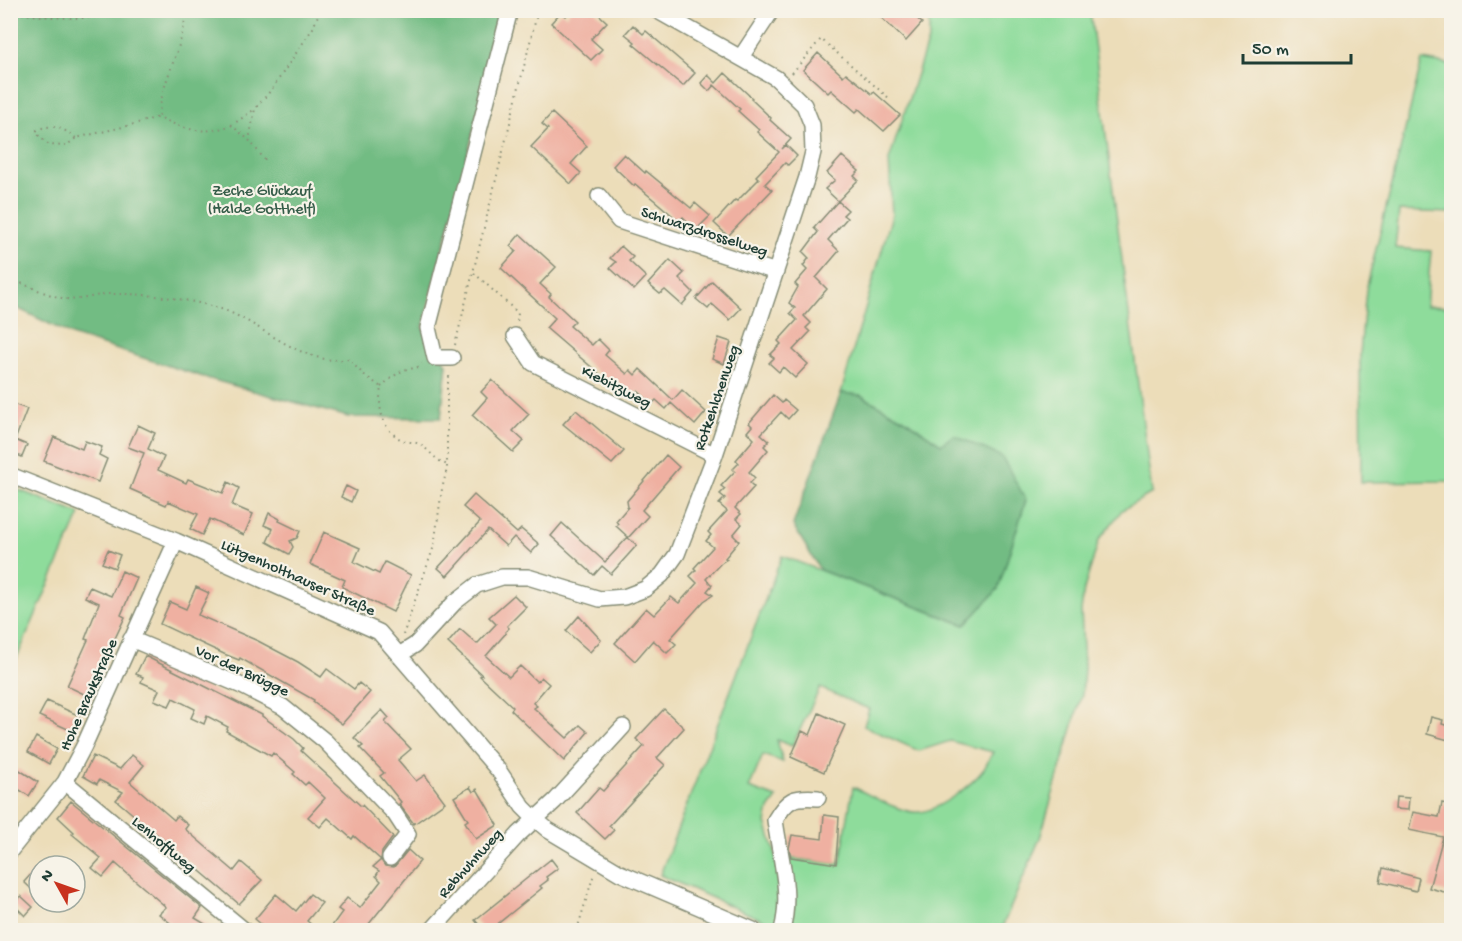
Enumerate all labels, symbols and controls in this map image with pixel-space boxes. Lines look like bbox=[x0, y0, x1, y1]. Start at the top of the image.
scale bar bbox=[1243, 27, 1351, 65]
text: 50 m bbox=[1252, 40, 1289, 61]
park label: Zeche Glückauf (Halde Gotthelf) bbox=[208, 183, 316, 220]
street label: Schwarzdrosselweg bbox=[638, 204, 770, 263]
street label: Rotkehlchenweg bbox=[691, 343, 745, 453]
street label: Kiebitzweg bbox=[577, 362, 653, 414]
street label: Lütgenholthauser Straße bbox=[217, 537, 378, 622]
street label: Hohe Braukstraße bbox=[57, 636, 124, 754]
street label: Vor der Brügge bbox=[191, 642, 292, 703]
street label: Lenhoffweg bbox=[127, 813, 199, 878]
street label: Rebhuhnweg bbox=[435, 826, 508, 903]
north arrow bbox=[27, 854, 87, 914]
text: N bbox=[38, 866, 59, 887]

